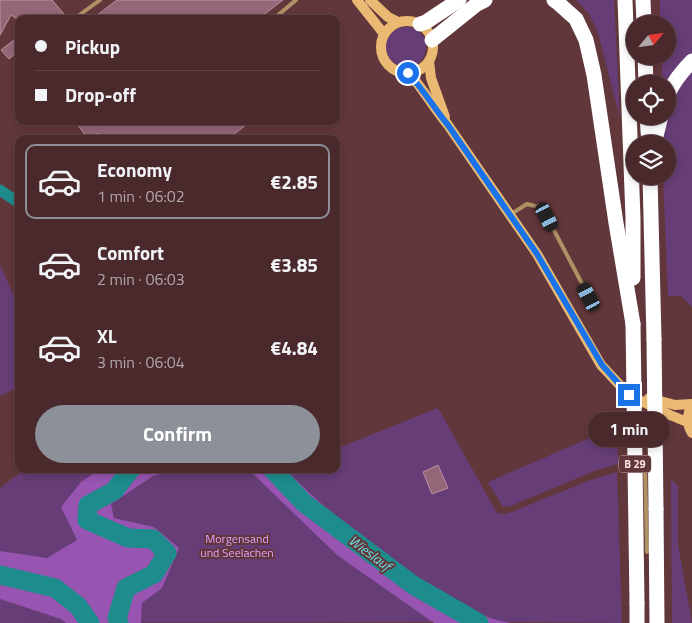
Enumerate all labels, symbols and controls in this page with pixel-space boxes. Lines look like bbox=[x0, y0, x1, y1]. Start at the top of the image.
north arrow bbox=[626, 15, 676, 65]
map controls bbox=[626, 15, 676, 185]
text: Pickup bbox=[65, 32, 120, 61]
route start bbox=[397, 62, 419, 84]
button: locate bbox=[626, 75, 676, 125]
text: Drop-off bbox=[65, 80, 136, 109]
button: layers bbox=[626, 135, 676, 185]
text: Economy bbox=[97, 155, 172, 184]
icon: car bbox=[37, 159, 82, 204]
text: €2.85 bbox=[271, 167, 318, 196]
text: 1 min · 06:02 bbox=[97, 184, 185, 208]
car bbox=[533, 200, 560, 234]
text: Comfort bbox=[97, 238, 164, 267]
icon: car bbox=[37, 242, 82, 287]
text: €3.85 bbox=[271, 250, 318, 279]
text: 2 min · 06:03 bbox=[97, 267, 185, 291]
car bbox=[575, 280, 602, 314]
text: XL bbox=[97, 321, 117, 350]
icon: car bbox=[37, 325, 82, 370]
text: €4.84 bbox=[271, 333, 318, 362]
text: 3 min · 06:04 bbox=[97, 350, 185, 374]
route end bbox=[618, 384, 640, 406]
button: Confirm bbox=[35, 405, 320, 463]
callout: 1 min bbox=[588, 412, 670, 448]
text: 1 min bbox=[610, 417, 648, 441]
road number: B 29 bbox=[619, 456, 651, 472]
park label: Morgensand und Seelachen bbox=[200, 529, 274, 562]
water label: Wieslauf bbox=[345, 530, 398, 577]

